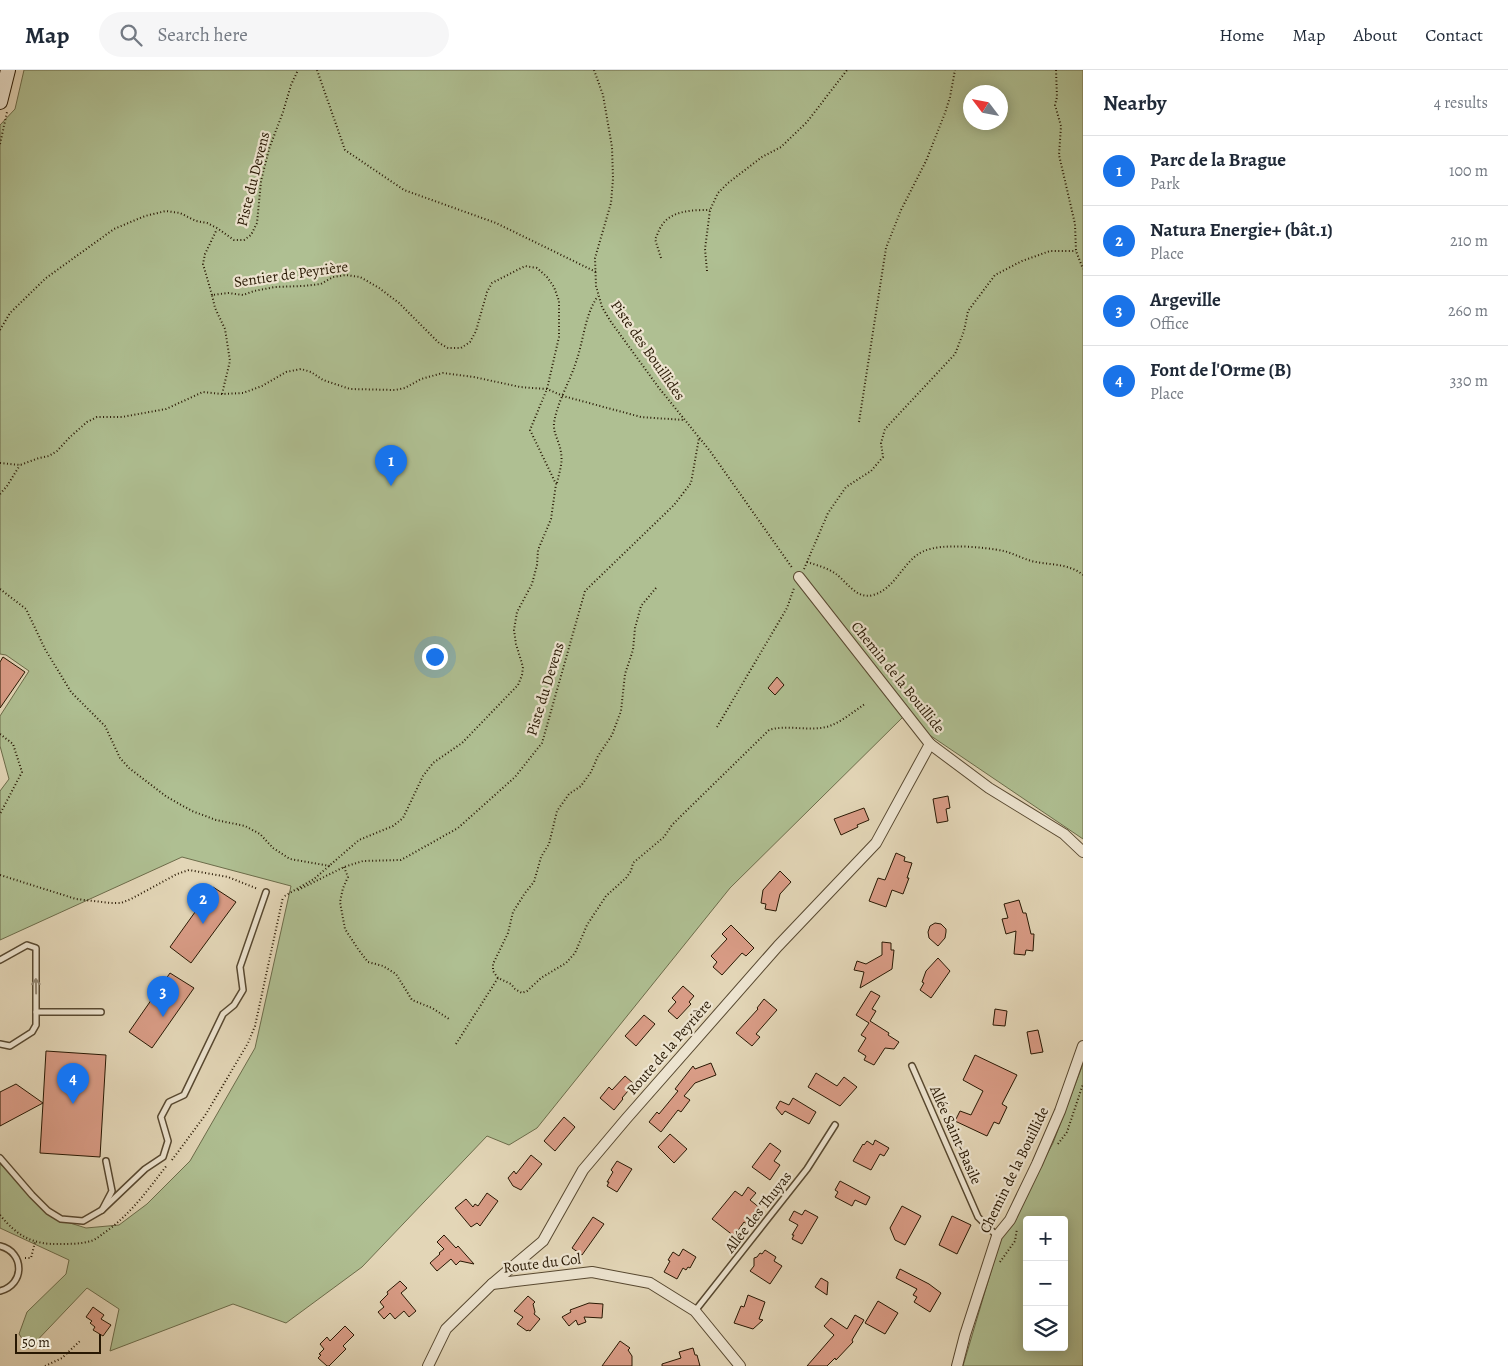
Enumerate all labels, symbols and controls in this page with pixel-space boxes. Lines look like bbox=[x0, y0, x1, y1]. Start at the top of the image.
search box bbox=[99, 12, 449, 57]
text: Map bbox=[25, 19, 69, 51]
icon: search bbox=[117, 21, 145, 49]
text: Search here bbox=[157, 22, 248, 48]
text: Home bbox=[1219, 23, 1264, 47]
text: Map bbox=[1292, 23, 1325, 47]
text: About bbox=[1353, 23, 1397, 47]
text: Contact bbox=[1425, 23, 1483, 47]
north arrow bbox=[963, 85, 1008, 130]
text: Nearby bbox=[1103, 89, 1166, 117]
text: 4 results bbox=[1434, 92, 1488, 114]
street label: Piste du Devens bbox=[232, 130, 274, 228]
text: Parc de la Brague bbox=[1150, 147, 1286, 173]
text: 1 bbox=[1116, 160, 1122, 182]
text: 100 m bbox=[1449, 160, 1488, 182]
text: Park bbox=[1150, 173, 1180, 195]
text: Natura Energie+ (bât.1) bbox=[1150, 217, 1333, 243]
text: 2 bbox=[1115, 230, 1123, 252]
text: 210 m bbox=[1450, 230, 1488, 252]
text: Place bbox=[1150, 243, 1184, 265]
street label: Sentier de Peyrière bbox=[233, 256, 350, 292]
text: Argeville bbox=[1150, 287, 1221, 313]
street label: Piste des Bouillides bbox=[606, 296, 690, 404]
text: 3 bbox=[1116, 300, 1122, 322]
text: 260 m bbox=[1448, 300, 1488, 322]
text: Office bbox=[1150, 313, 1189, 335]
text: Font de l'Orme (B) bbox=[1150, 357, 1291, 383]
text: 4 bbox=[1115, 370, 1123, 392]
text: 330 m bbox=[1450, 370, 1488, 392]
text: Place bbox=[1150, 383, 1184, 405]
pin: 1 bbox=[375, 445, 407, 486]
street label: Chemin de la Bouillide bbox=[847, 617, 949, 737]
street label: Piste du Devens bbox=[521, 640, 569, 738]
your location bbox=[422, 644, 448, 670]
pin: 2 bbox=[187, 883, 219, 924]
pin: 3 bbox=[147, 976, 179, 1017]
one-way arrow bbox=[31, 978, 41, 994]
street label: Route de la Peyrière bbox=[622, 995, 716, 1099]
pin: 4 bbox=[57, 1063, 89, 1104]
street label: Allée Saint-Basile bbox=[925, 1082, 987, 1188]
street label: Chemin de la Bouillide bbox=[975, 1103, 1053, 1237]
street label: Allée des Thuyas bbox=[719, 1167, 796, 1258]
map controls bbox=[1023, 1216, 1068, 1351]
button: + bbox=[1023, 1216, 1068, 1261]
street label: Route du Col bbox=[502, 1248, 582, 1278]
button: − bbox=[1023, 1261, 1068, 1306]
button: layers bbox=[1023, 1306, 1068, 1351]
scale bar bbox=[15, 1331, 101, 1354]
text: 50 m bbox=[22, 1333, 50, 1352]

